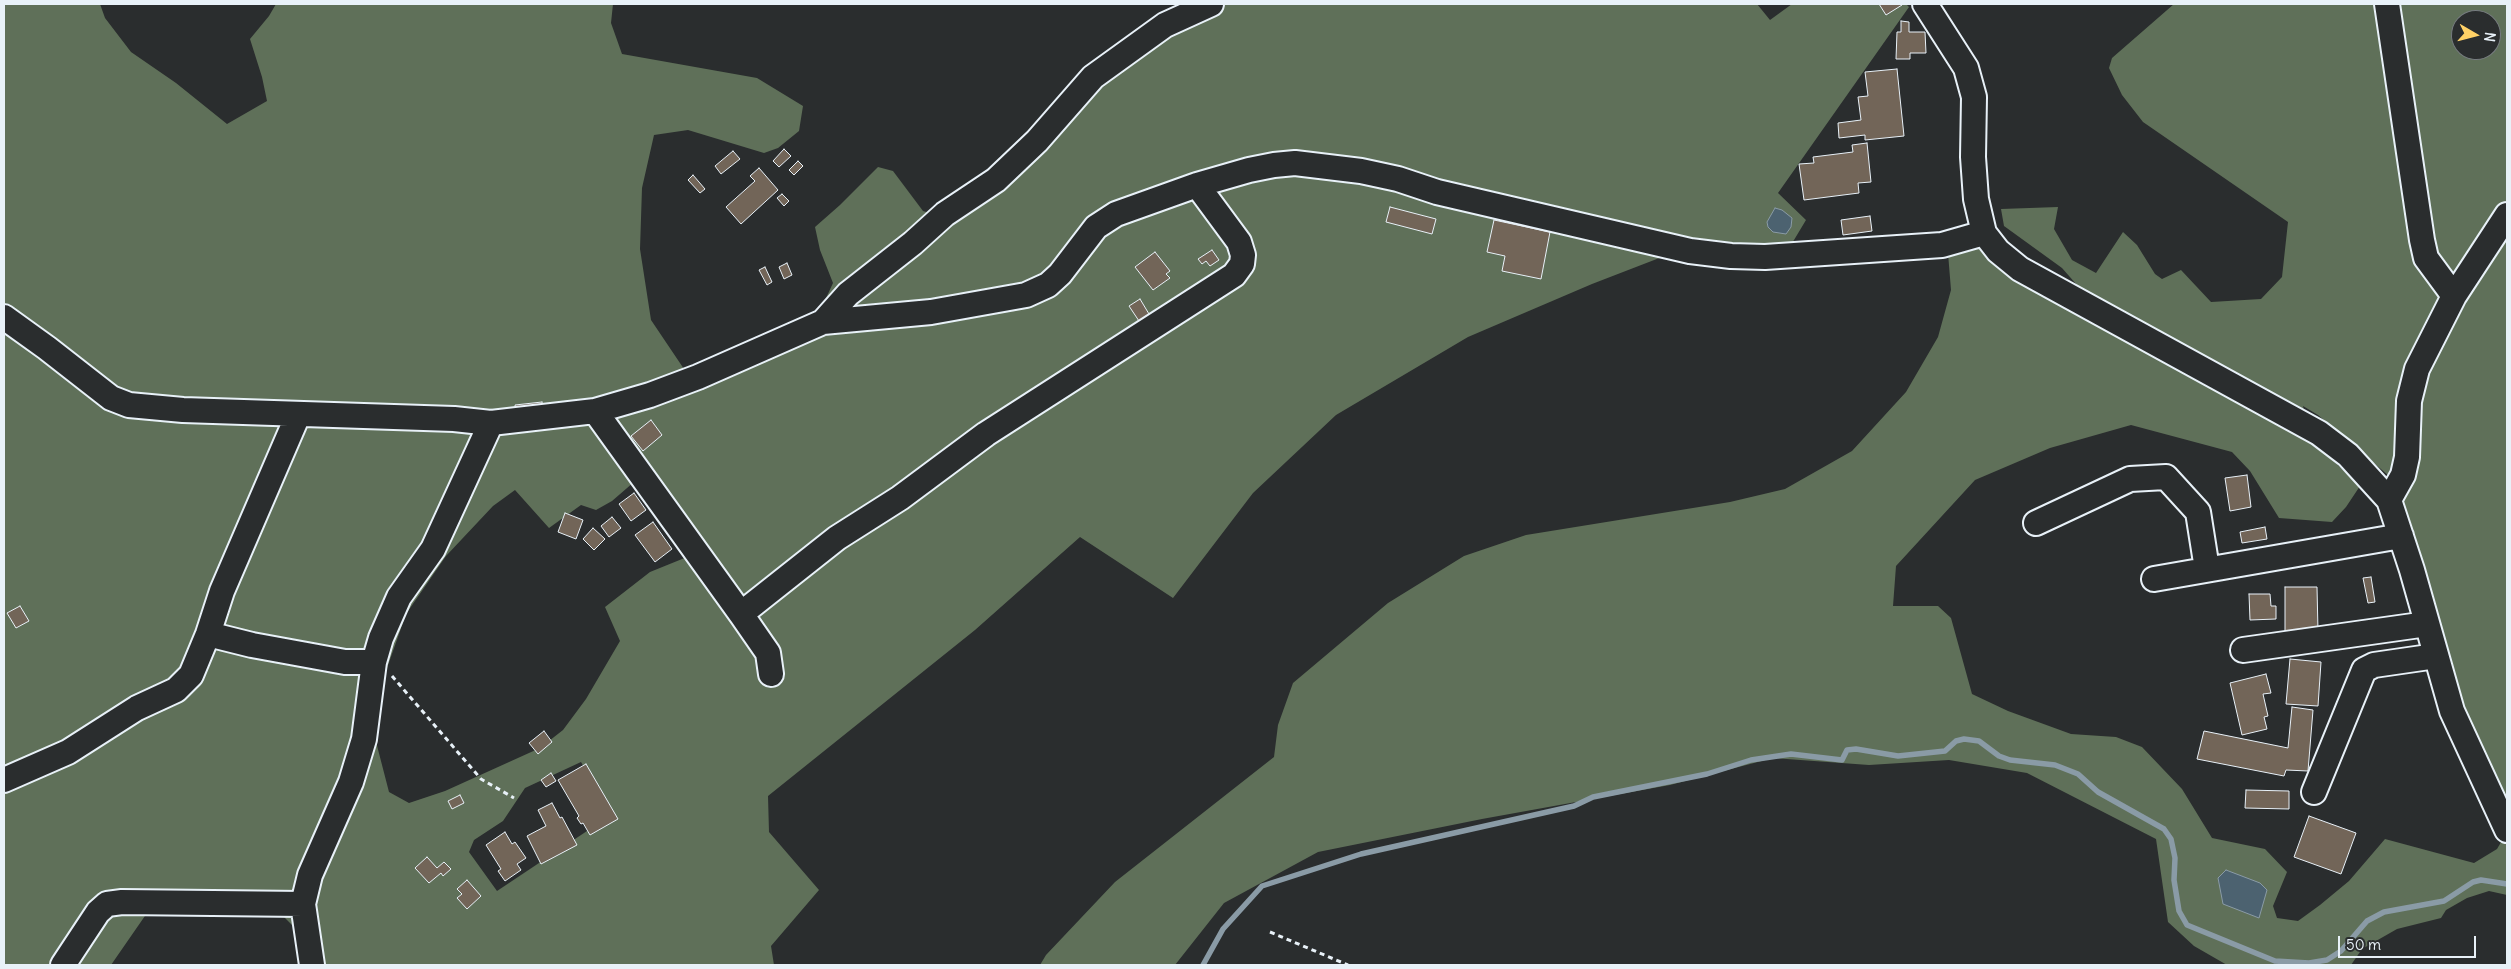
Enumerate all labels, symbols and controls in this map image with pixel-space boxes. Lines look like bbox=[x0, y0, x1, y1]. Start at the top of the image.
north arrow bbox=[2451, 10, 2501, 60]
text: N bbox=[2480, 31, 2499, 43]
scale bar bbox=[2341, 926, 2478, 958]
text: 50 m bbox=[2346, 935, 2381, 954]

